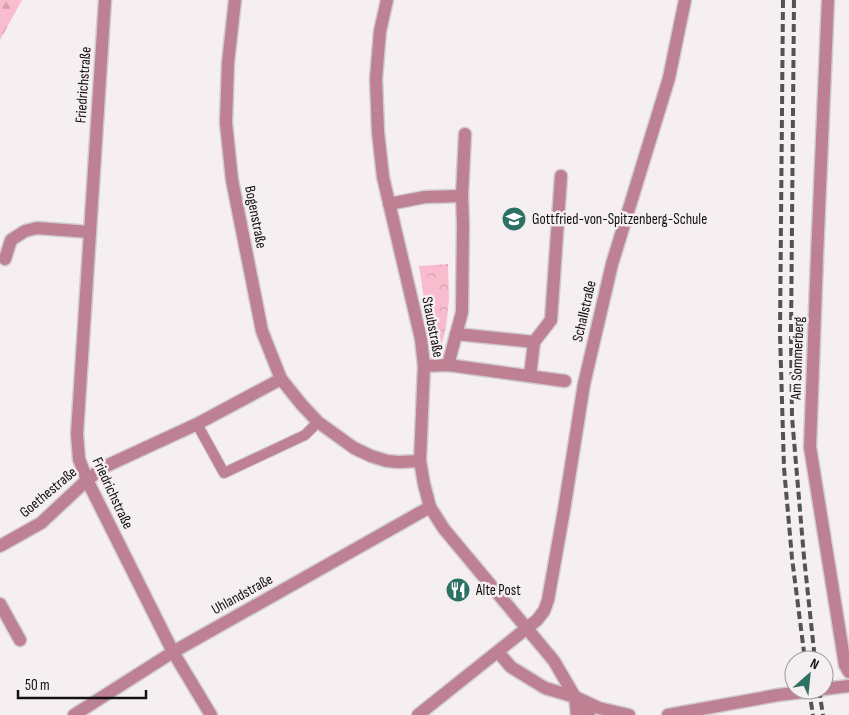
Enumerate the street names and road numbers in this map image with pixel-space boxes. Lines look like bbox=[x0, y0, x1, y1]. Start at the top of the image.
street label: Friedrichstraße bbox=[71, 46, 96, 124]
street label: Bogenstraße bbox=[240, 184, 271, 250]
street label: Schallstraße bbox=[568, 279, 601, 344]
street label: Staubstraße bbox=[417, 295, 448, 359]
street label: Am Sommerberg bbox=[787, 316, 808, 401]
street label: Friedrichstraße bbox=[88, 454, 137, 532]
street label: Goethestraße bbox=[16, 463, 81, 522]
street label: Uhlandstraße bbox=[208, 570, 276, 619]

